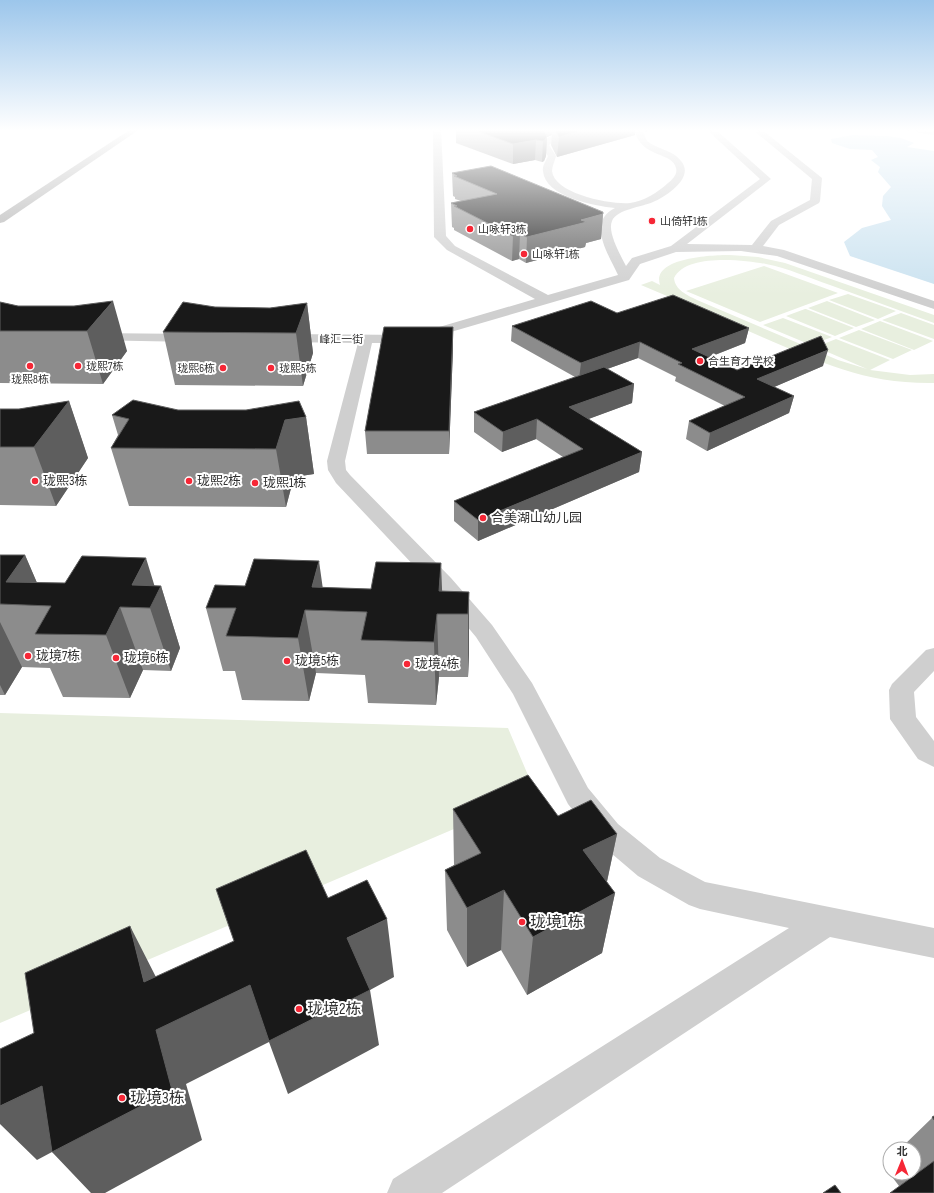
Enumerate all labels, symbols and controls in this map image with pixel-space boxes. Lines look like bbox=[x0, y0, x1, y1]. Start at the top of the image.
place label: 山倚轩1栋 bbox=[660, 215, 708, 228]
marker: 山倚轩1栋 bbox=[647, 216, 657, 226]
place label: 山咏轩3栋 bbox=[478, 223, 527, 236]
marker: 山咏轩3栋 bbox=[465, 224, 475, 234]
place label: 山咏轩1栋 bbox=[532, 248, 580, 261]
marker: 山咏轩1栋 bbox=[519, 249, 529, 259]
street label: 峰汇一街 bbox=[319, 333, 363, 346]
place label: 合生育才学校 bbox=[708, 355, 774, 368]
marker: 合生育才学校 bbox=[695, 356, 705, 366]
place label: 珑熙7栋 bbox=[86, 360, 123, 373]
marker: 珑熙8栋 bbox=[25, 361, 35, 371]
marker: 珑熙7栋 bbox=[73, 361, 83, 371]
place label: 珑熙6栋 bbox=[177, 362, 215, 375]
place label: 珑熙5栋 bbox=[279, 362, 316, 375]
marker: 珑熙6栋 bbox=[218, 363, 228, 373]
marker: 珑熙5栋 bbox=[266, 363, 276, 373]
place label: 珑熙8栋 bbox=[11, 373, 49, 386]
place label: 珑熙3栋 bbox=[43, 473, 87, 489]
place label: 珑熙2栋 bbox=[197, 473, 241, 489]
place label: 珑熙1栋 bbox=[263, 475, 307, 491]
marker: 珑熙3栋 bbox=[30, 476, 40, 486]
marker: 珑熙2栋 bbox=[184, 476, 194, 486]
marker: 珑熙1栋 bbox=[250, 478, 260, 488]
place label: 合美湖山幼儿园 bbox=[491, 510, 582, 526]
marker: 合美湖山幼儿园 bbox=[478, 513, 488, 523]
place label: 珑境7栋 bbox=[36, 648, 80, 664]
place label: 珑境6栋 bbox=[124, 650, 169, 666]
marker: 珑境7栋 bbox=[23, 651, 33, 661]
marker: 珑境6栋 bbox=[111, 653, 121, 663]
place label: 珑境5栋 bbox=[295, 653, 339, 669]
marker: 珑境5栋 bbox=[282, 656, 292, 666]
place label: 珑境4栋 bbox=[415, 656, 459, 672]
marker: 珑境4栋 bbox=[402, 659, 412, 669]
place label: 珑境1栋 bbox=[530, 913, 584, 932]
marker: 珑境1栋 bbox=[517, 917, 527, 927]
place label: 珑境2栋 bbox=[307, 1000, 362, 1019]
marker: 珑境2栋 bbox=[294, 1004, 304, 1014]
place label: 珑境3栋 bbox=[130, 1089, 185, 1108]
marker: 珑境3栋 bbox=[117, 1093, 127, 1103]
north arrow bbox=[882, 1141, 922, 1181]
text: 北 bbox=[897, 1145, 908, 1158]

